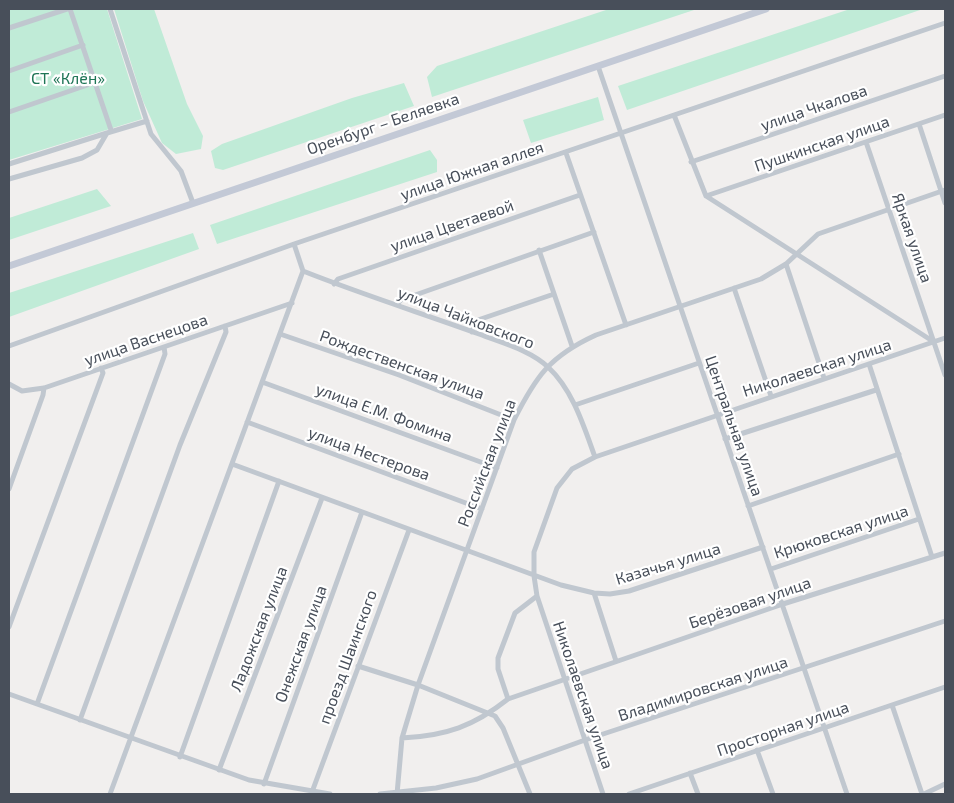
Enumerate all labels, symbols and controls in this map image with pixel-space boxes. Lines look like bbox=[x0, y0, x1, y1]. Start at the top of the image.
park label: СТ «Клён» bbox=[31, 69, 105, 89]
street label: улица Чкалова bbox=[758, 81, 870, 135]
street label: Оренбург – Беляевка bbox=[304, 89, 462, 159]
street label: Пушкинская улица bbox=[752, 112, 892, 176]
street label: улица Южная аллея bbox=[398, 137, 546, 205]
street label: Яркая улица bbox=[888, 191, 936, 285]
street label: улица Цветаевой bbox=[388, 196, 516, 256]
street label: улица Чайковского bbox=[395, 283, 537, 353]
street label: улица Васнецова bbox=[82, 310, 210, 370]
street label: Рождественская улица bbox=[317, 326, 487, 404]
street label: Николаевская улица bbox=[740, 335, 894, 401]
street label: Центральная улица bbox=[701, 353, 767, 499]
street label: улица Е.М. Фомина bbox=[313, 379, 455, 447]
street label: Российская улица bbox=[454, 396, 520, 530]
street label: улица Нестерова bbox=[306, 423, 432, 485]
street label: Крюковская улица bbox=[771, 501, 911, 563]
street label: Казачья улица bbox=[613, 539, 723, 589]
street label: Ладожская улица bbox=[226, 564, 292, 694]
street label: Берёзовая улица bbox=[686, 573, 814, 633]
street label: Онежская улица bbox=[271, 583, 331, 705]
street label: проезд Шаинского bbox=[315, 587, 381, 727]
street label: Николаевская улица bbox=[549, 619, 617, 771]
street label: Владимировская улица bbox=[616, 652, 790, 726]
street label: Просторная улица bbox=[714, 697, 852, 761]

